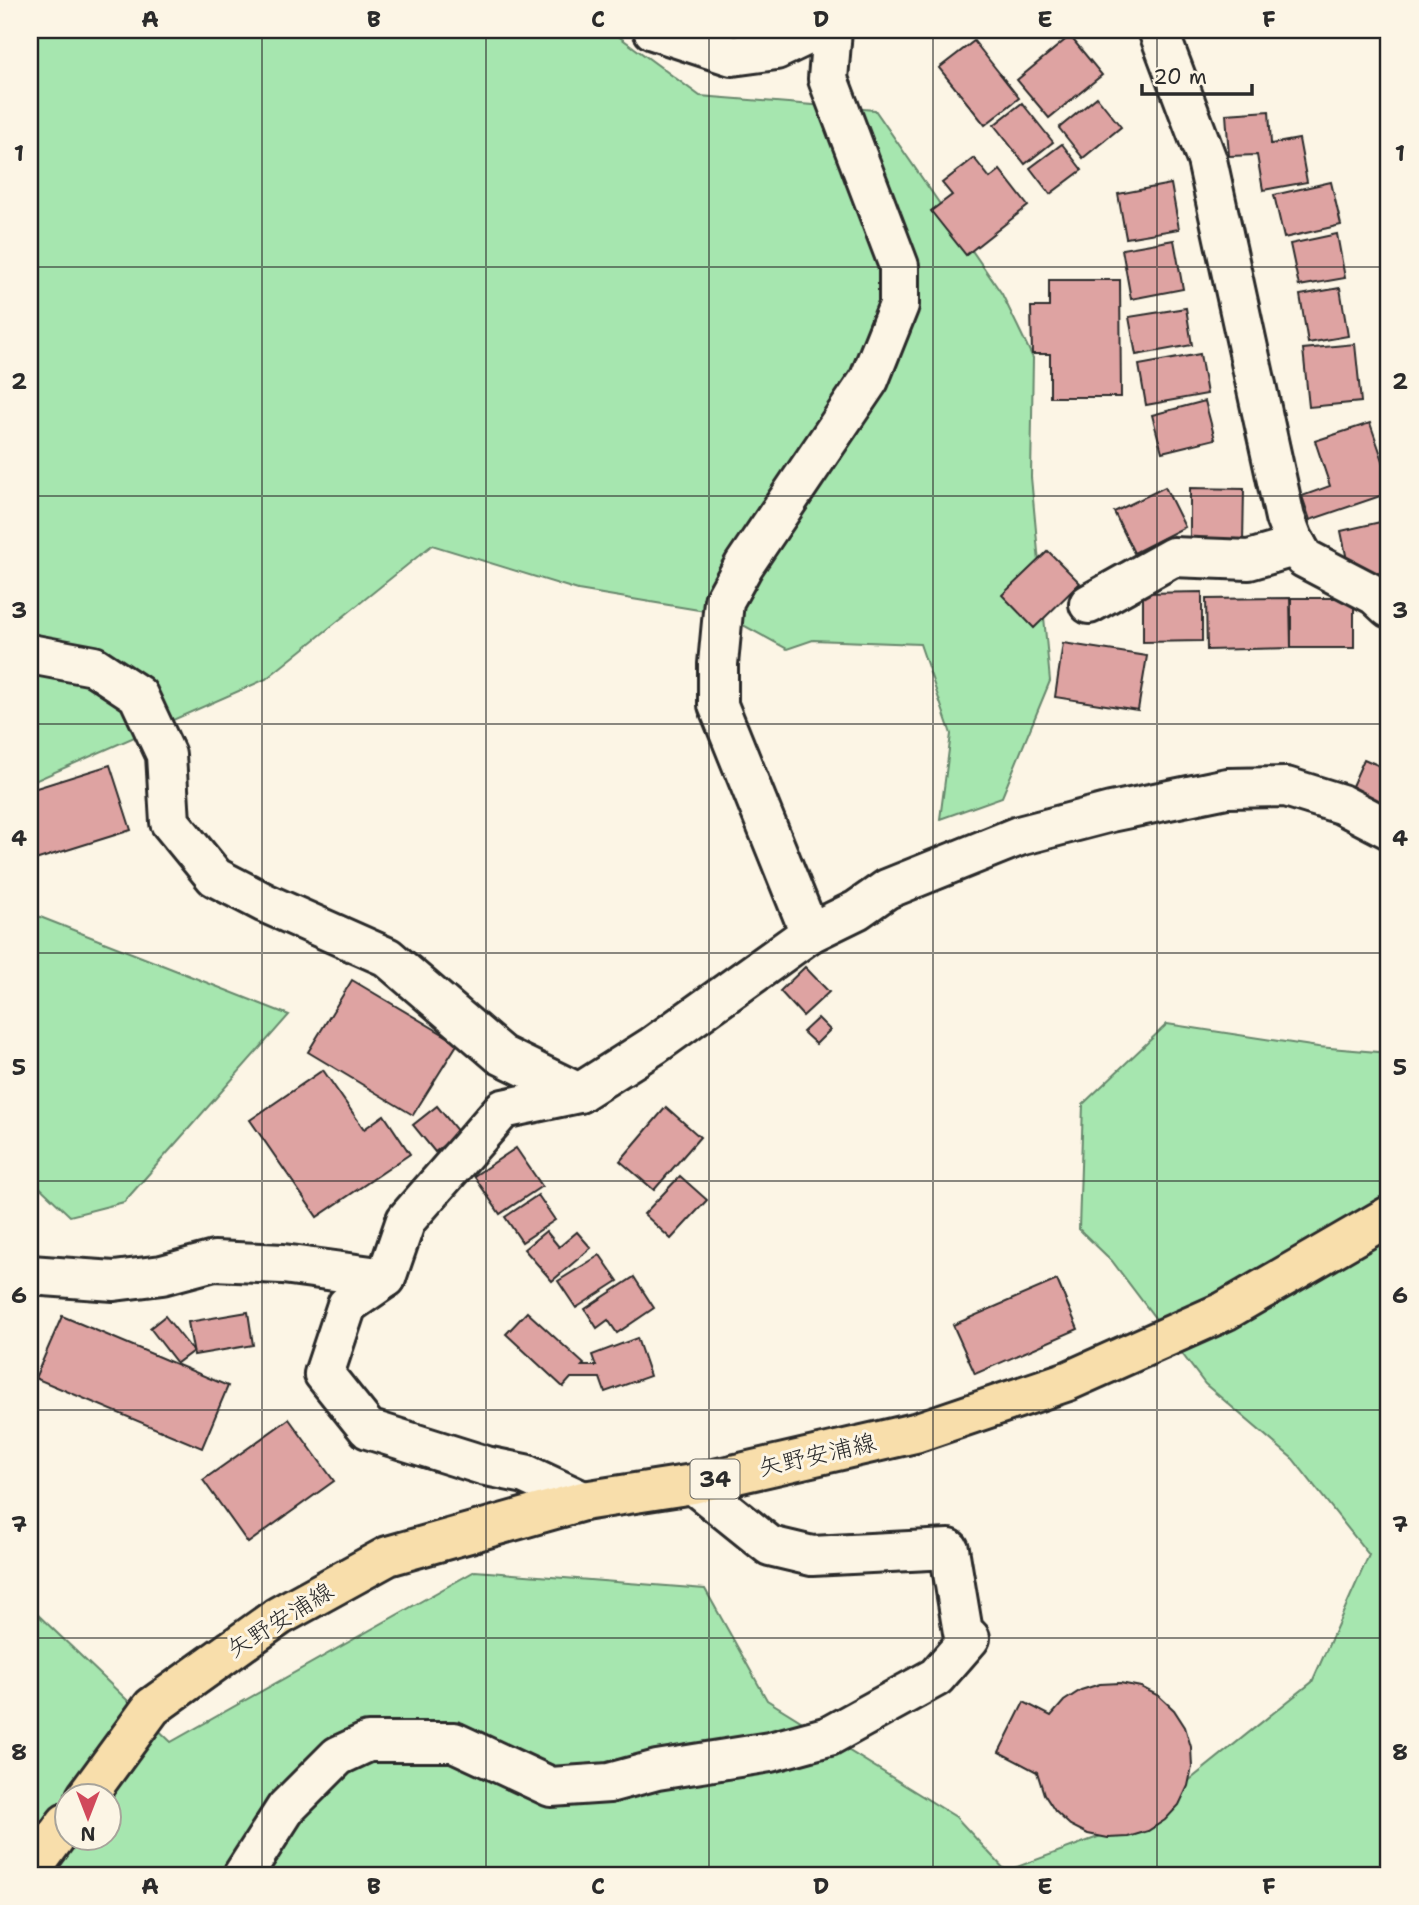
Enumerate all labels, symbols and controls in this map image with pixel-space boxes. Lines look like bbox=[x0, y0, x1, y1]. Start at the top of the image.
text: A bbox=[141, 4, 159, 34]
text: B bbox=[367, 4, 381, 34]
text: C bbox=[591, 4, 605, 34]
text: D bbox=[813, 4, 829, 34]
text: E bbox=[1037, 4, 1053, 34]
text: F bbox=[1262, 4, 1276, 34]
scale bar bbox=[1142, 52, 1253, 96]
text: 20 m bbox=[1153, 63, 1207, 91]
text: 1 bbox=[14, 138, 24, 168]
text: 1 bbox=[1395, 138, 1405, 168]
text: 2 bbox=[11, 366, 27, 396]
text: 2 bbox=[1392, 366, 1408, 396]
text: 3 bbox=[11, 595, 27, 625]
text: 3 bbox=[1392, 595, 1408, 625]
text: 4 bbox=[11, 823, 27, 853]
text: 4 bbox=[1392, 823, 1408, 853]
text: 5 bbox=[12, 1052, 26, 1082]
text: 5 bbox=[1393, 1052, 1407, 1082]
text: 6 bbox=[11, 1280, 27, 1310]
text: 6 bbox=[1392, 1280, 1408, 1310]
street label: 矢野安浦線 bbox=[755, 1426, 879, 1484]
road number: 34 bbox=[690, 1460, 740, 1498]
text: 7 bbox=[11, 1509, 27, 1539]
text: 7 bbox=[1392, 1509, 1408, 1539]
street label: 矢野安浦線 bbox=[221, 1575, 339, 1665]
text: 8 bbox=[11, 1737, 27, 1767]
text: 8 bbox=[1392, 1737, 1408, 1767]
north arrow bbox=[52, 1783, 122, 1853]
text: N bbox=[80, 1821, 96, 1846]
text: A bbox=[141, 1871, 159, 1901]
text: B bbox=[367, 1871, 381, 1901]
text: C bbox=[591, 1871, 605, 1901]
text: D bbox=[813, 1871, 829, 1901]
text: E bbox=[1037, 1871, 1053, 1901]
text: F bbox=[1262, 1871, 1276, 1901]

